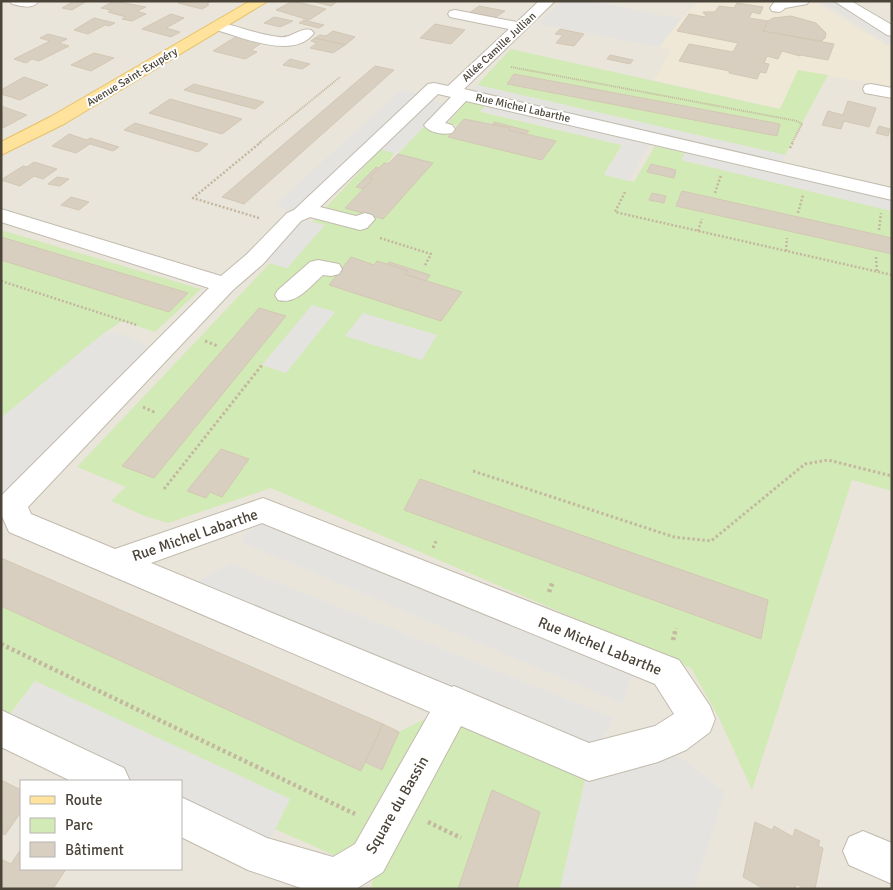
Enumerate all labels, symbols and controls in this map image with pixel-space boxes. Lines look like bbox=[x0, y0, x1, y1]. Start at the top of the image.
street label: Allée Camille Jullian bbox=[459, 9, 539, 85]
street label: Avenue Saint-Exupéry bbox=[84, 44, 180, 109]
street label: Rue Michel Labarthe bbox=[474, 91, 572, 125]
street label: Rue Michel Labarthe bbox=[130, 505, 260, 565]
street label: Rue Michel Labarthe bbox=[536, 613, 664, 679]
street label: Square du Bassin bbox=[362, 753, 432, 857]
legend bbox=[20, 780, 182, 870]
text: Route bbox=[65, 791, 102, 809]
text: Parc bbox=[65, 816, 93, 834]
text: Bâtiment bbox=[65, 841, 124, 859]

